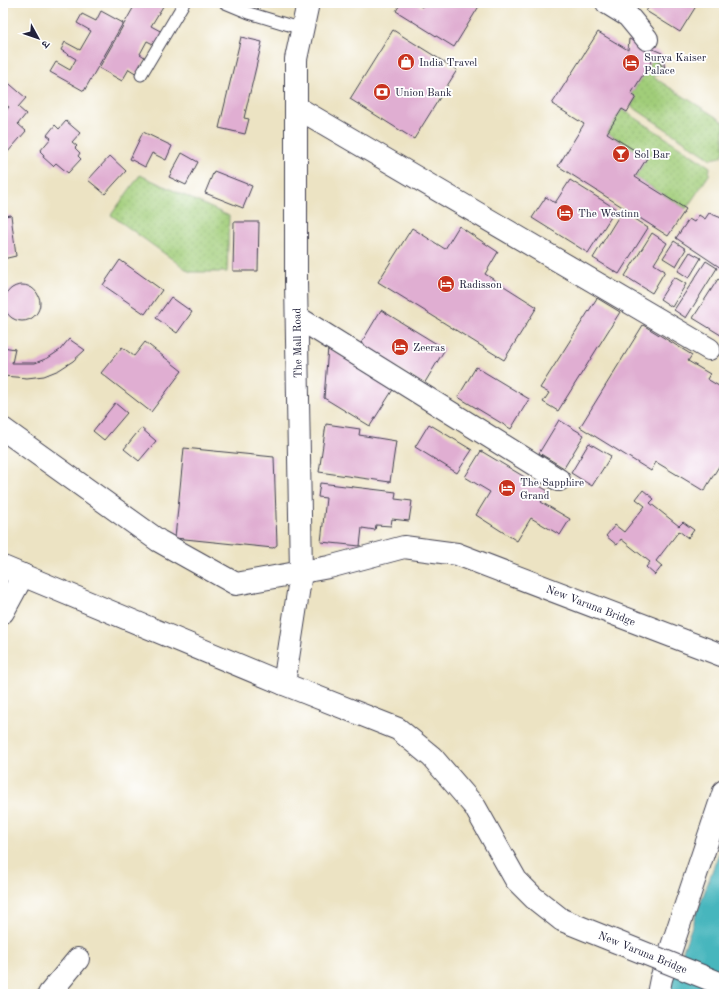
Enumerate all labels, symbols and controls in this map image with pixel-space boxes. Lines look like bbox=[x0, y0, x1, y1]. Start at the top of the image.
north arrow bbox=[18, 18, 58, 58]
text: उ bbox=[38, 37, 51, 50]
shop icon: India Travel bbox=[396, 52, 416, 72]
hotel icon: Surya Kaiser Palace bbox=[621, 53, 641, 73]
place label: Surya Kaiser Palace bbox=[644, 53, 707, 77]
place label: India Travel bbox=[419, 58, 477, 69]
bank icon: Union Bank bbox=[372, 82, 392, 102]
place label: Union Bank bbox=[395, 88, 452, 99]
bar icon: Sol Bar bbox=[611, 144, 631, 164]
place label: Sol Bar bbox=[634, 150, 670, 161]
hotel icon: The Westinn bbox=[555, 203, 575, 223]
place label: The Westinn bbox=[578, 209, 639, 220]
hotel icon: Radisson bbox=[436, 274, 456, 294]
place label: Radisson bbox=[459, 280, 502, 291]
street label: The Mall Road bbox=[292, 308, 305, 378]
hotel icon: Zeeras bbox=[390, 337, 410, 357]
place label: Zeeras bbox=[413, 343, 445, 354]
hotel icon: The Sapphire Grand bbox=[497, 478, 517, 498]
place label: The Sapphire Grand bbox=[520, 478, 584, 502]
street label: New Varuna Bridge bbox=[544, 584, 637, 629]
street label: New Varuna Bridge bbox=[596, 931, 688, 976]

